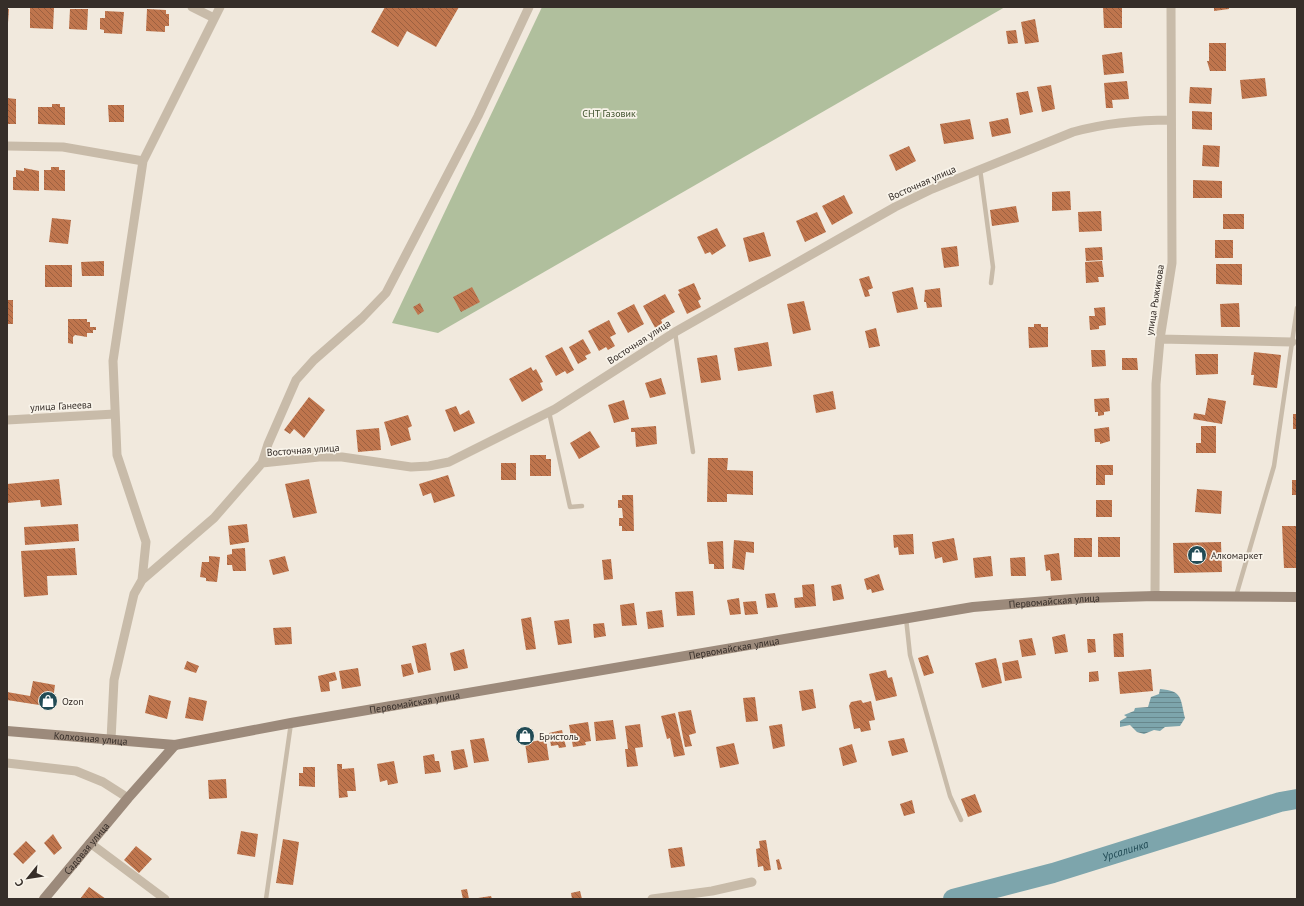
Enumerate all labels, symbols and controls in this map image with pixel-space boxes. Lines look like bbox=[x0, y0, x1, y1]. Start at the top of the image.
park label: СНТ Газовик bbox=[582, 107, 636, 120]
street label: Восточная улица bbox=[886, 162, 958, 204]
street label: улица Рыжикова bbox=[1143, 263, 1167, 337]
street label: Восточная улица bbox=[605, 317, 673, 367]
street label: улица Ганеева bbox=[30, 398, 92, 414]
street label: Восточная улица bbox=[266, 441, 340, 459]
shop icon: Алкомаркет bbox=[1186, 544, 1208, 566]
place label: Алкомаркет bbox=[1211, 549, 1262, 562]
street label: Первомайская улица bbox=[1008, 591, 1100, 611]
street label: Первомайская улица bbox=[688, 634, 780, 662]
street label: Первомайская улица bbox=[368, 688, 461, 716]
shop icon: Ozon bbox=[37, 690, 59, 712]
place label: Ozon bbox=[62, 695, 84, 708]
shop icon: Бристоль bbox=[514, 725, 536, 747]
street label: Колхозная улица bbox=[53, 728, 128, 748]
place label: Бристоль bbox=[539, 730, 579, 743]
street label: Садовая улица bbox=[61, 819, 112, 877]
water label: Урсалинка bbox=[1100, 836, 1151, 864]
north arrow bbox=[8, 858, 48, 898]
text: С bbox=[12, 877, 27, 889]

